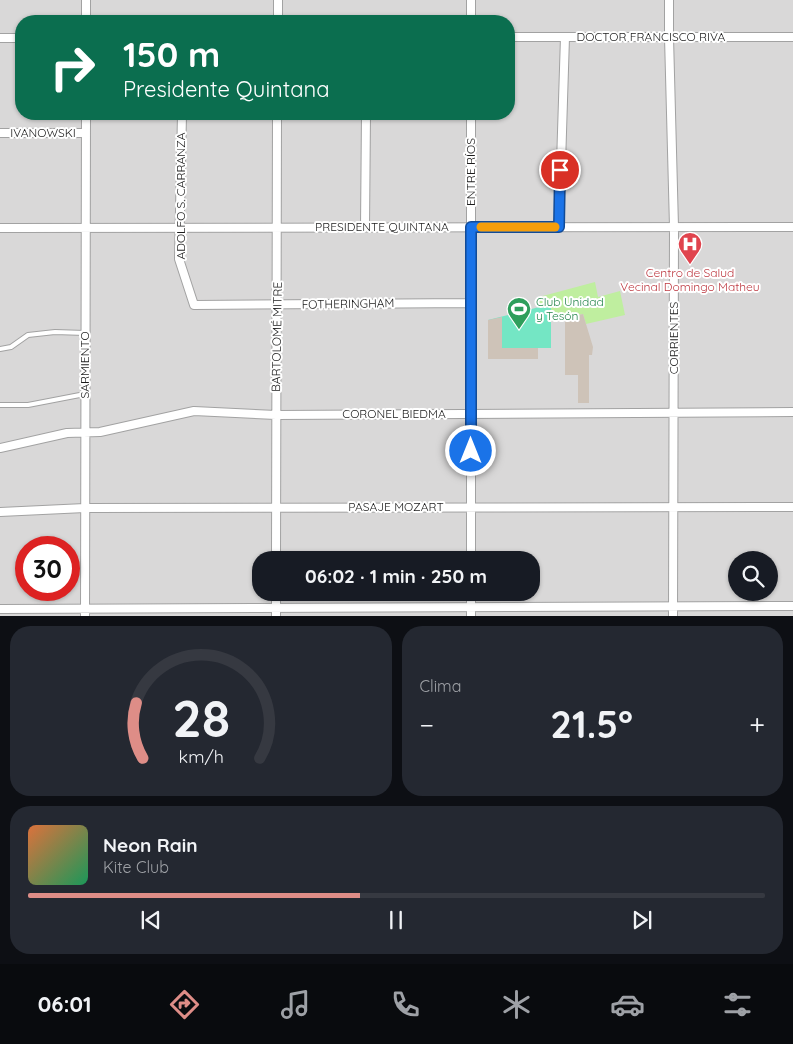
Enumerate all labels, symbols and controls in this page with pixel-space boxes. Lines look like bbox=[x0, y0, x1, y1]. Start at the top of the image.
street label: DOCTOR FRANCISCO RIVA bbox=[577, 29, 726, 44]
text: 150 m bbox=[123, 32, 220, 76]
icon: right bbox=[40, 35, 105, 100]
text: Presidente Quintana bbox=[123, 75, 330, 103]
street label: IVANOWSKI bbox=[10, 125, 76, 140]
street label: ADOLFO S. CARRANZA bbox=[173, 132, 188, 260]
street label: ENTRE RÍOS bbox=[463, 138, 478, 206]
pin bbox=[539, 149, 581, 191]
icon: arrive bbox=[546, 156, 574, 184]
street label: PRESIDENTE QUINTANA bbox=[315, 219, 449, 234]
hospital icon: Centro de Salud Vecinal Domingo Matheu bbox=[677, 231, 703, 265]
place label: Centro de Salud Vecinal Domingo Matheu bbox=[620, 265, 760, 294]
street label: BARTOLOMÉ MITRE bbox=[268, 282, 285, 392]
place label: Club Unidad y Tesón bbox=[536, 294, 604, 323]
street label: FOTHERINGHAM bbox=[301, 295, 395, 312]
sports icon: Club Unidad y Tesón bbox=[506, 296, 532, 330]
street label: CORRIENTES bbox=[666, 302, 681, 374]
street label: SARMIENTO bbox=[77, 331, 92, 399]
street label: CORONEL BIEDMA bbox=[342, 406, 446, 421]
position arrow bbox=[444, 424, 496, 476]
street label: PASAJE MOZART bbox=[348, 499, 444, 514]
speed limit sign: 30 bbox=[15, 536, 80, 601]
map controls bbox=[728, 551, 778, 601]
button: search bbox=[728, 551, 778, 601]
text: 06:02 · 1 min · 250 m bbox=[305, 564, 487, 588]
text: Clima bbox=[420, 676, 461, 696]
text: 28 bbox=[172, 685, 230, 750]
text: 21.5° bbox=[550, 700, 633, 748]
text: − bbox=[420, 707, 434, 742]
text: + bbox=[749, 707, 765, 742]
text: km/h bbox=[178, 745, 223, 767]
text: Neon Rain bbox=[103, 833, 198, 857]
text: Kite Club bbox=[103, 857, 169, 877]
icon: previous bbox=[137, 906, 165, 934]
icon: pause bbox=[382, 906, 410, 934]
icon: next bbox=[628, 906, 656, 934]
icon: directions bbox=[167, 987, 202, 1022]
icon: music bbox=[278, 987, 313, 1022]
icon: phone bbox=[388, 987, 423, 1022]
icon: climate bbox=[499, 987, 534, 1022]
icon: car bbox=[610, 987, 645, 1022]
icon: filters bbox=[720, 987, 755, 1022]
text: 06:01 bbox=[38, 990, 92, 1018]

